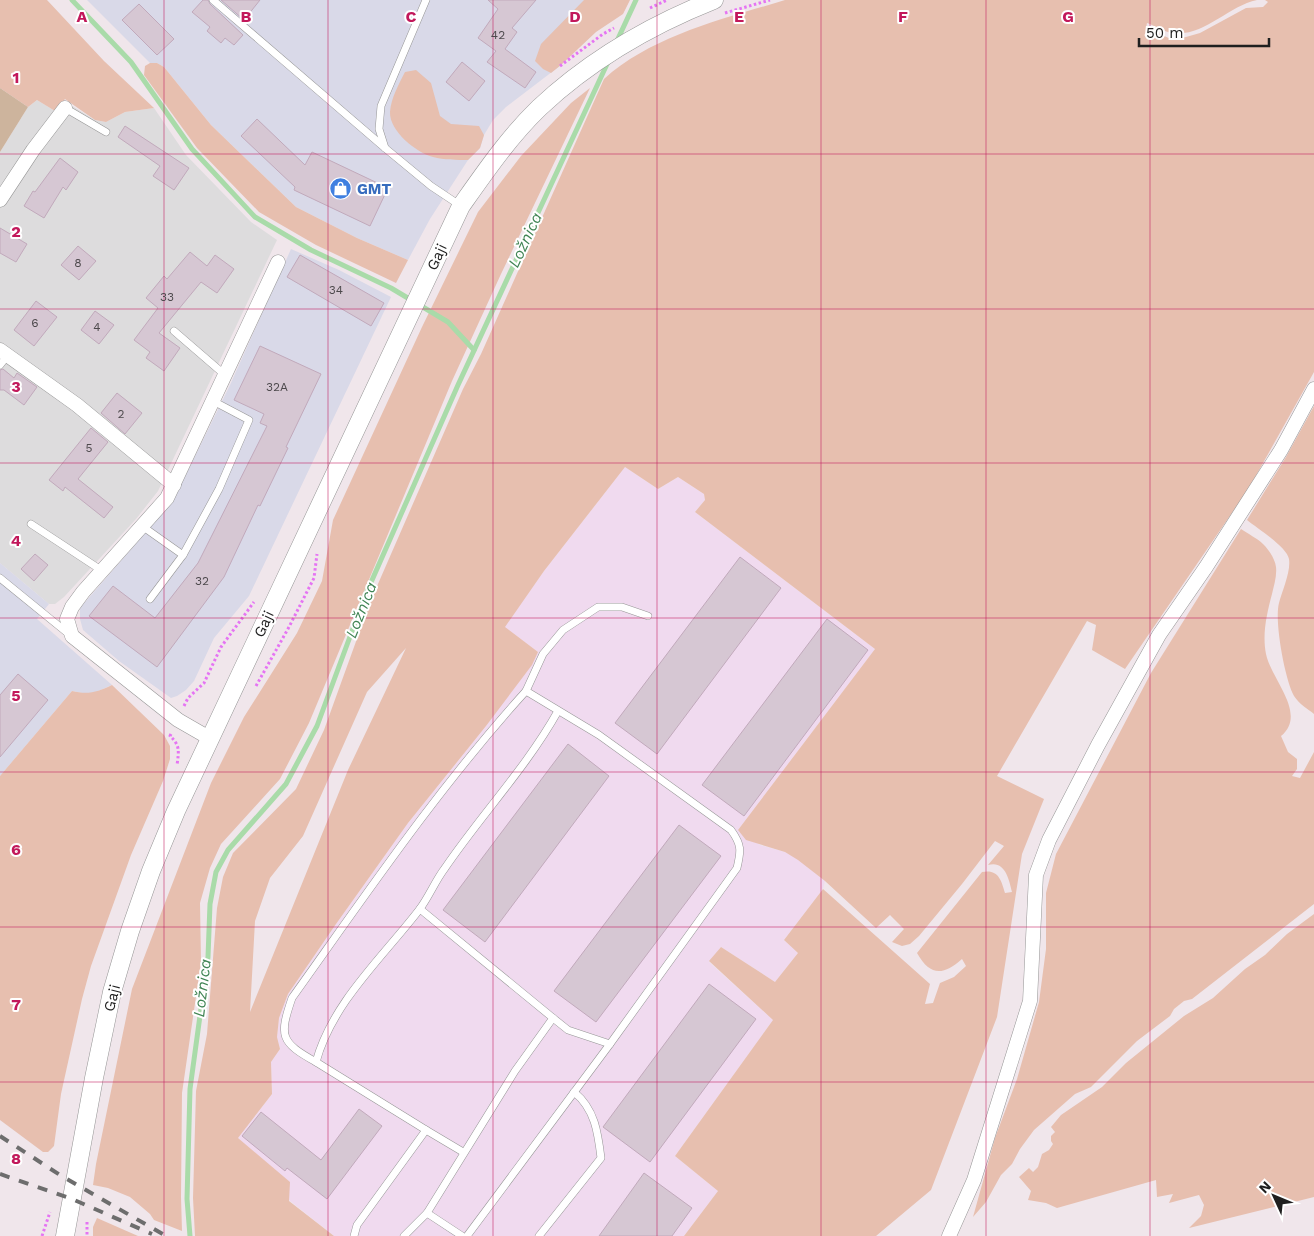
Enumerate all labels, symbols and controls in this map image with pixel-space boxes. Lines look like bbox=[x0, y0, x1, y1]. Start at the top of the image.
text: A bbox=[77, 7, 88, 26]
text: B bbox=[241, 7, 252, 26]
text: C bbox=[406, 7, 417, 26]
text: D bbox=[569, 7, 581, 26]
text: E bbox=[734, 7, 744, 26]
text: F bbox=[898, 7, 908, 26]
text: G bbox=[1062, 7, 1074, 26]
scale bar bbox=[1139, 15, 1269, 47]
text: 50 m bbox=[1146, 24, 1183, 42]
house number: 42 bbox=[491, 28, 505, 42]
text: 1 bbox=[13, 68, 19, 87]
shop icon: GMT bbox=[329, 177, 353, 201]
place label: GMT bbox=[357, 180, 391, 198]
water label: Ložnica bbox=[504, 209, 546, 271]
text: 2 bbox=[11, 222, 21, 241]
street label: Gaji bbox=[423, 241, 451, 273]
house number: 8 bbox=[74, 256, 82, 270]
house number: 34 bbox=[329, 283, 343, 297]
house number: 33 bbox=[160, 290, 174, 304]
house number: 6 bbox=[31, 316, 39, 330]
house number: 4 bbox=[93, 320, 101, 334]
text: 3 bbox=[11, 377, 21, 396]
house number: 32A bbox=[266, 380, 288, 394]
house number: 2 bbox=[118, 407, 125, 421]
house number: 5 bbox=[86, 441, 93, 455]
text: 4 bbox=[11, 531, 21, 550]
house number: 32 bbox=[195, 574, 209, 588]
water label: Ložnica bbox=[341, 579, 381, 641]
street label: Gaji bbox=[250, 608, 278, 640]
text: 5 bbox=[11, 686, 21, 705]
text: 6 bbox=[11, 840, 21, 859]
water label: Ložnica bbox=[189, 958, 215, 1018]
street label: Gaji bbox=[100, 983, 124, 1013]
text: 7 bbox=[11, 995, 21, 1014]
text: 8 bbox=[11, 1149, 21, 1168]
north arrow bbox=[1249, 1171, 1299, 1221]
text: N bbox=[1255, 1178, 1274, 1196]

